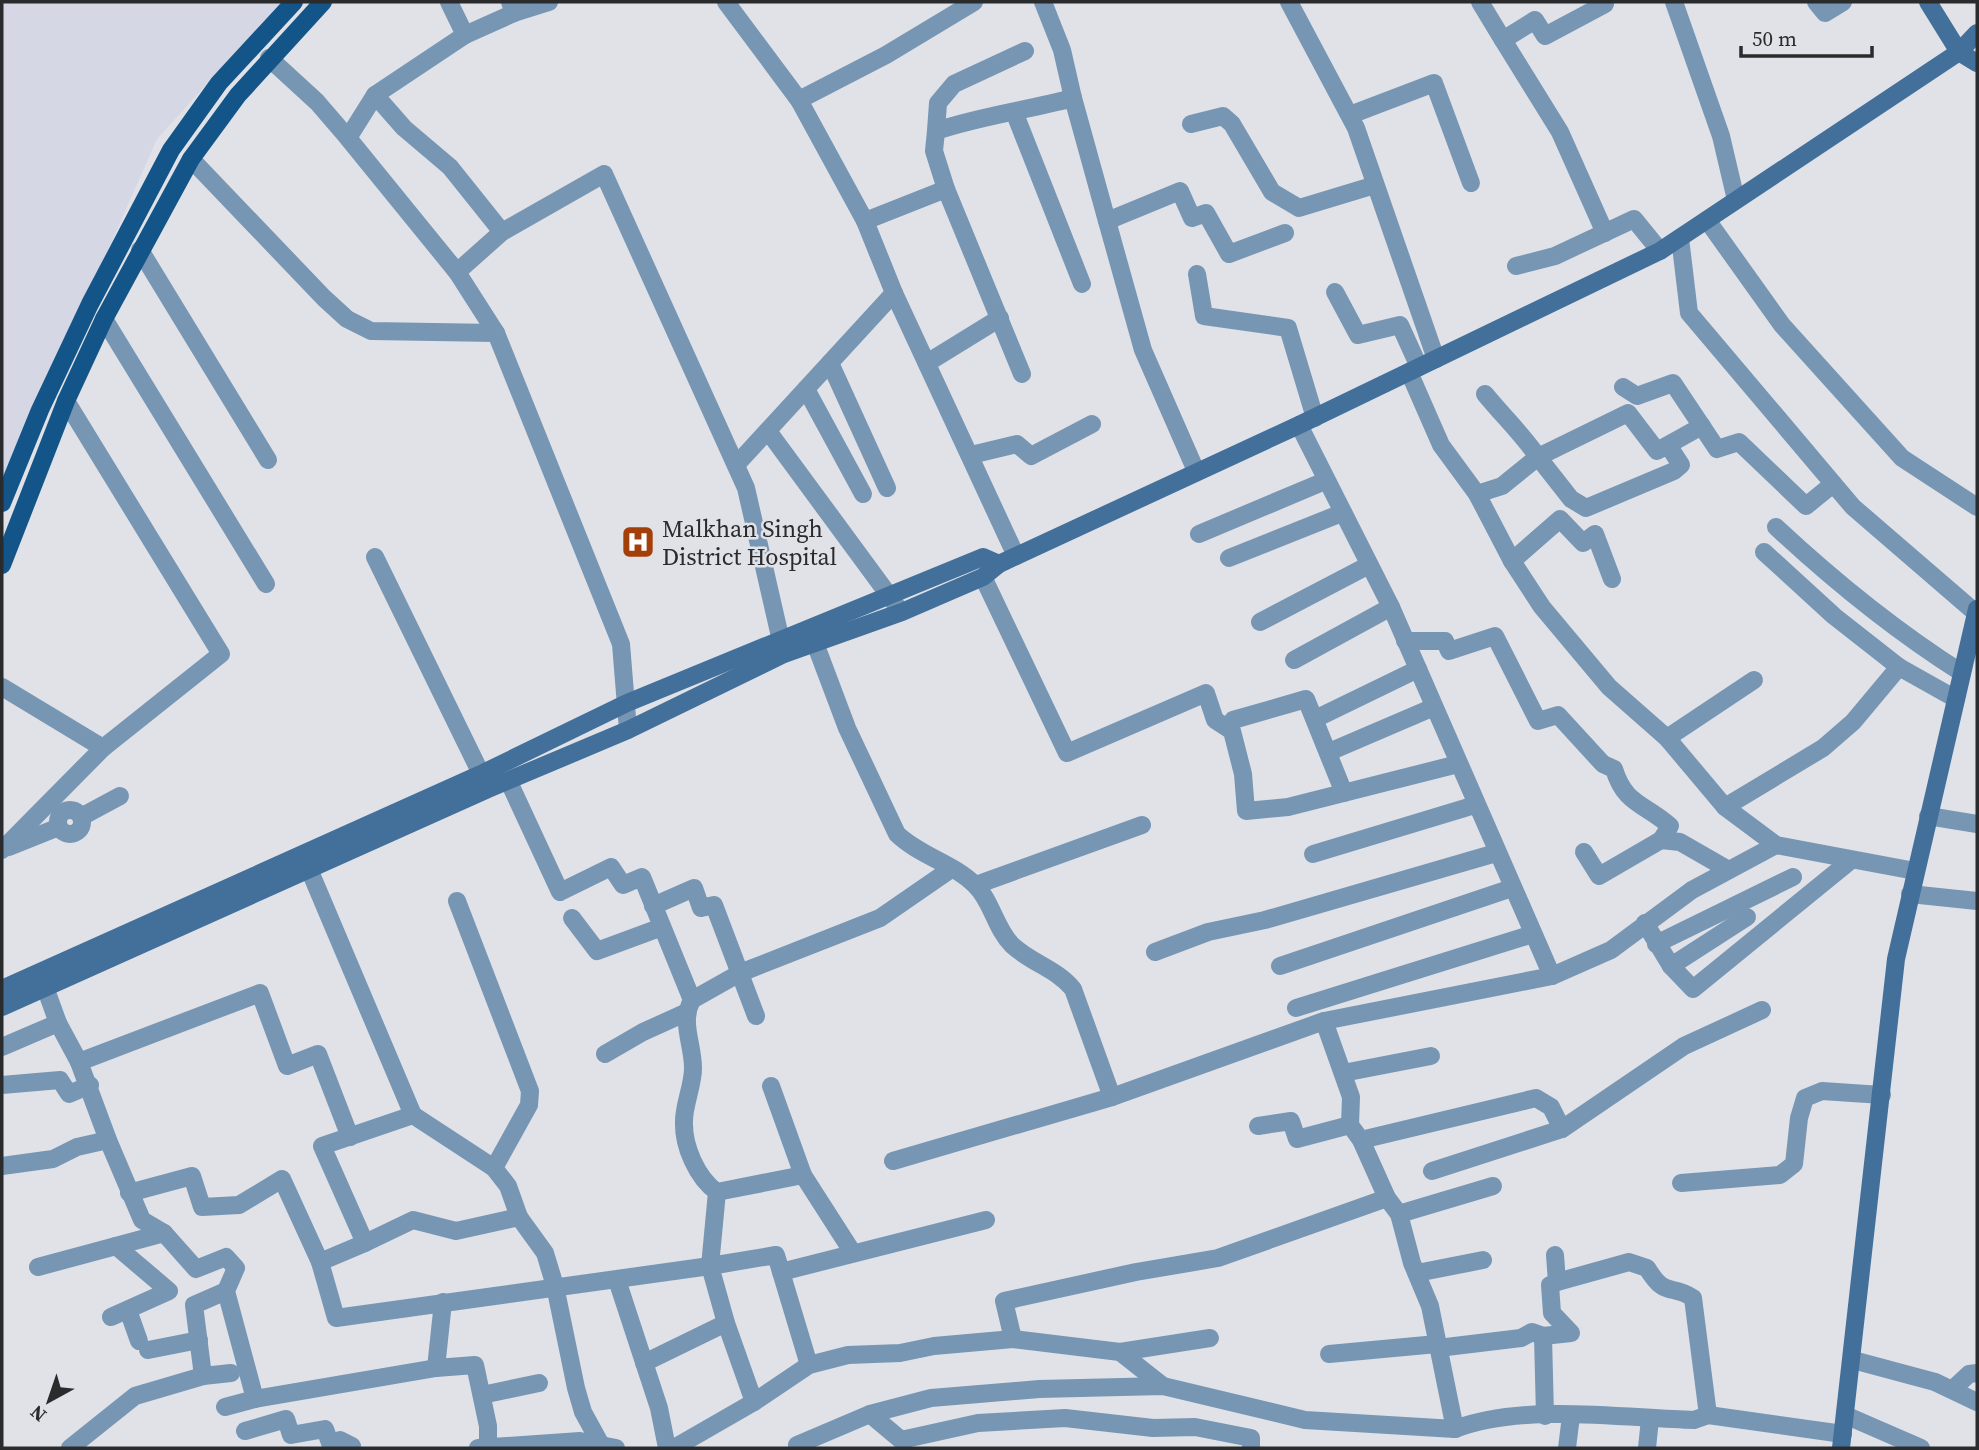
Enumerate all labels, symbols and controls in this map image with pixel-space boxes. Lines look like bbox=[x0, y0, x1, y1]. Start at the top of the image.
scale bar bbox=[1741, 14, 1872, 58]
text: 50 m bbox=[1752, 24, 1797, 53]
place label: Malkhan Singh District Hospital bbox=[662, 512, 837, 573]
hospital icon: Malkhan Singh District Hospital bbox=[619, 523, 657, 561]
north arrow bbox=[14, 1366, 84, 1436]
text: N bbox=[24, 1400, 52, 1428]

